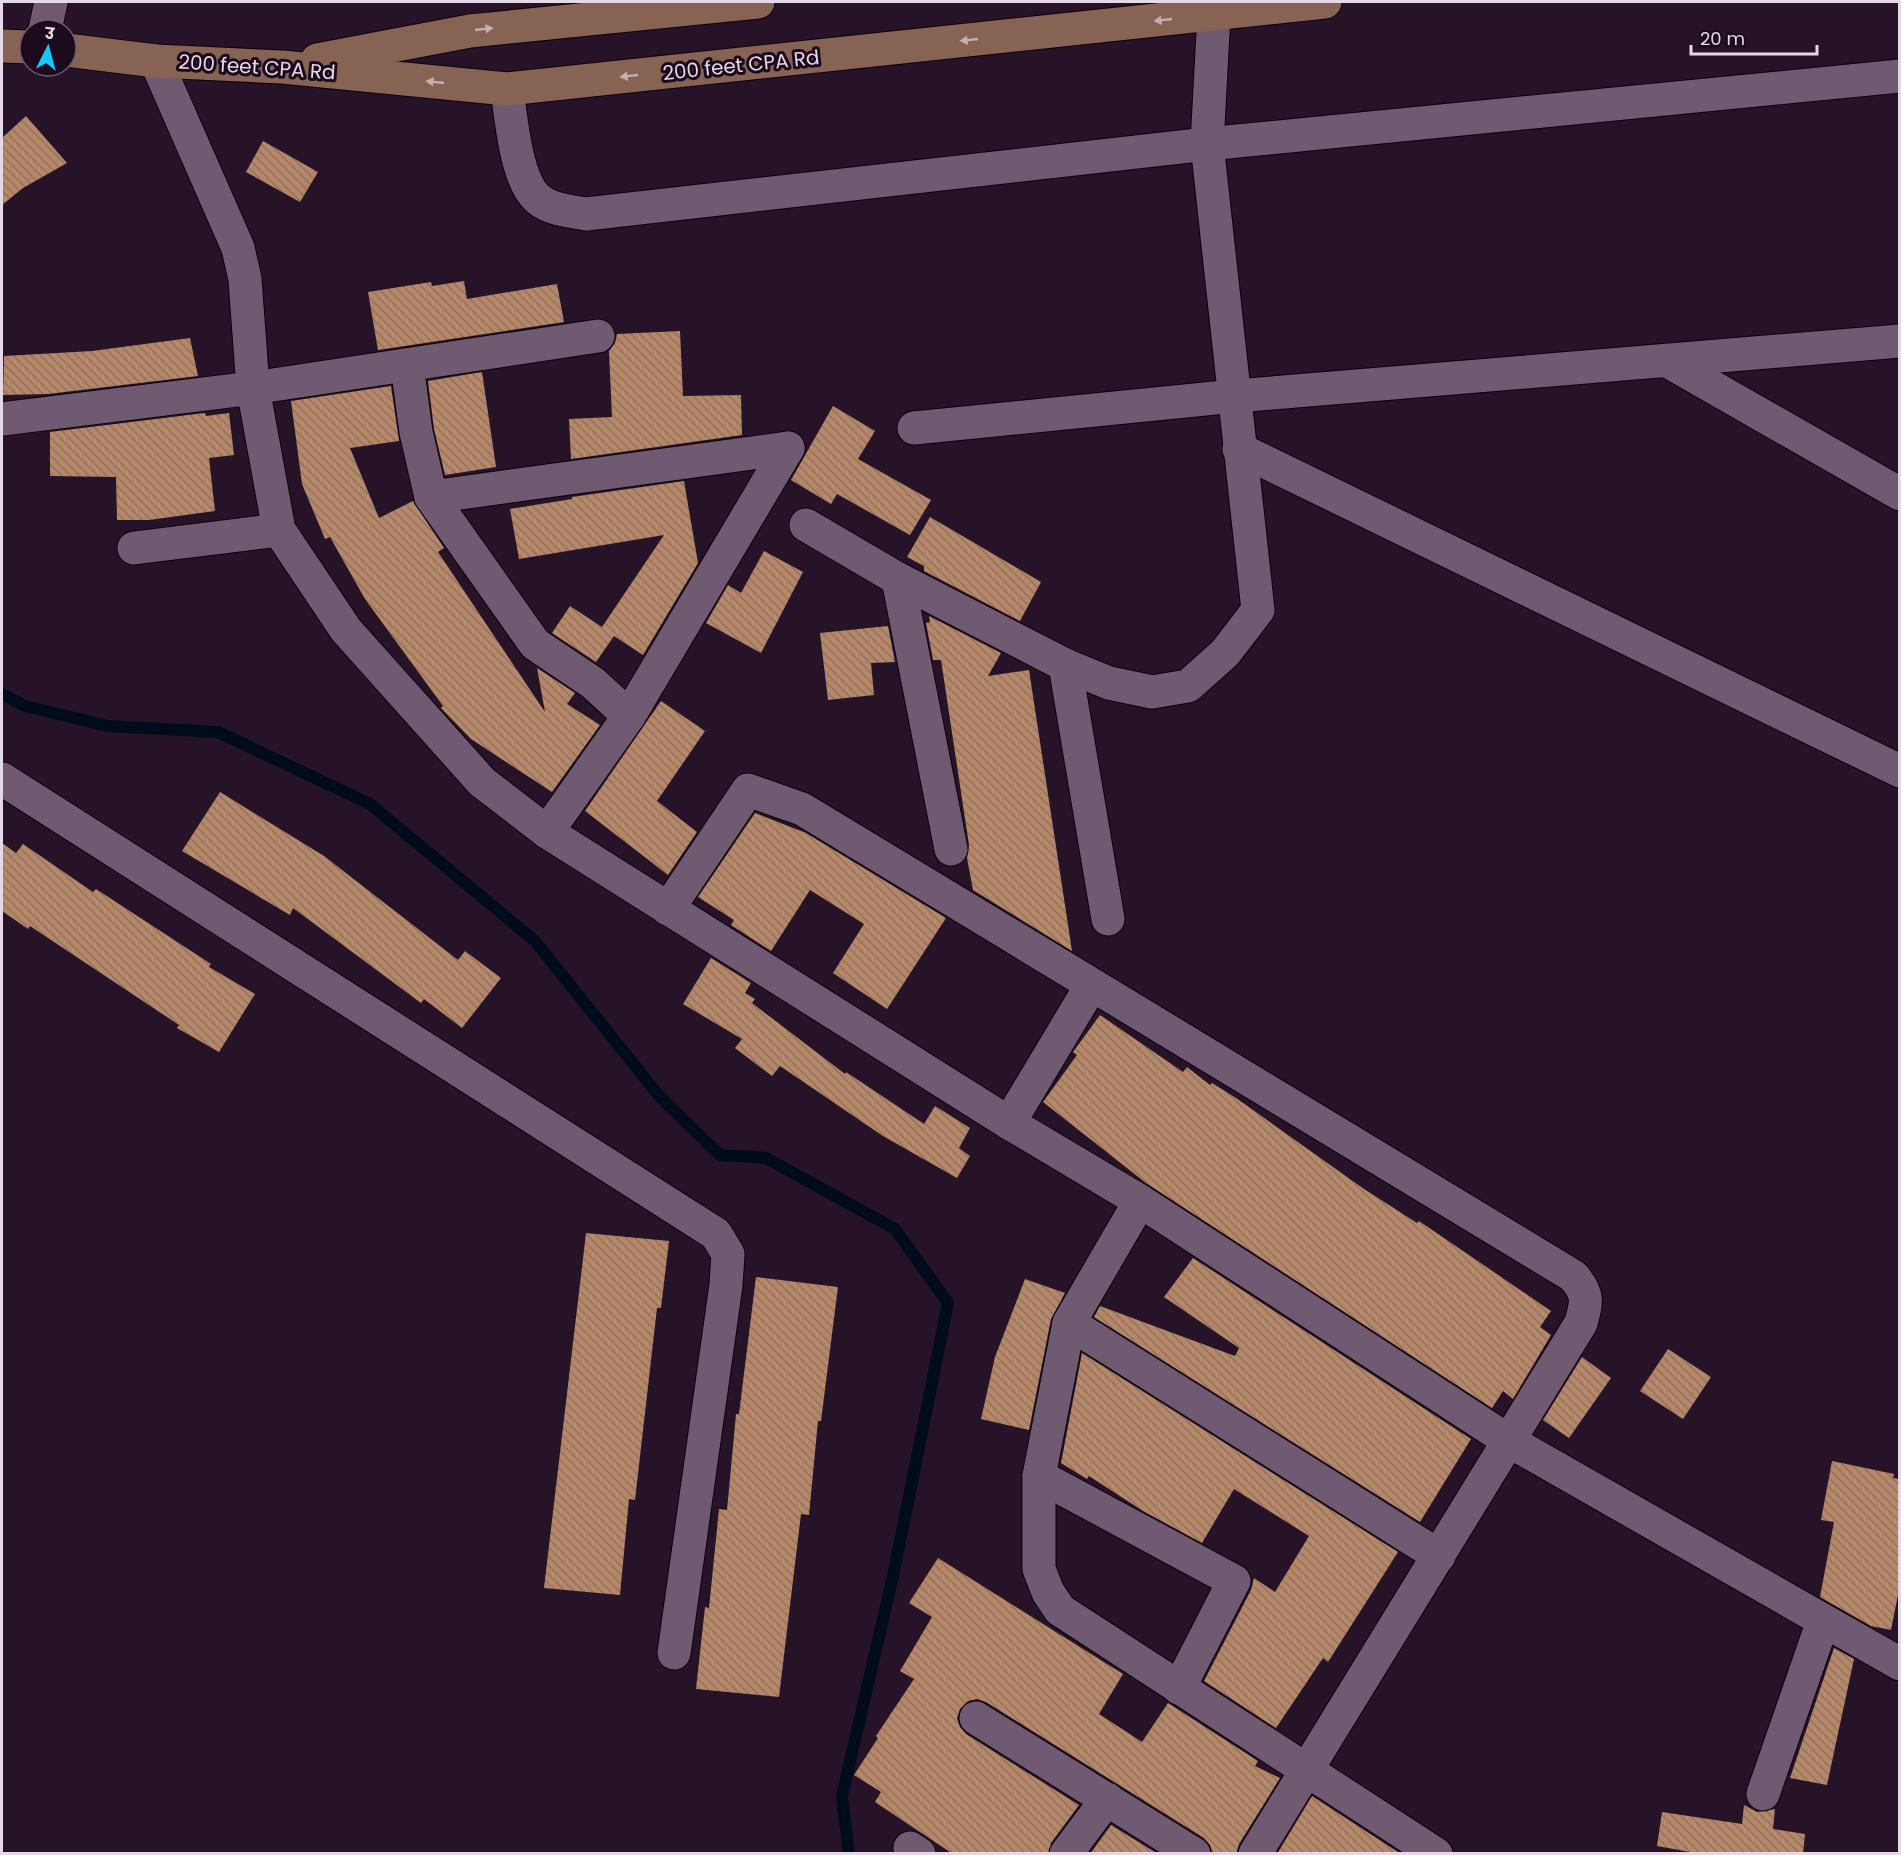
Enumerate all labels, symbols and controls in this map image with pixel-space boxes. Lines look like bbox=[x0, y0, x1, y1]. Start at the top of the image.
one-way arrow bbox=[1153, 15, 1172, 25]
north arrow bbox=[18, 18, 78, 78]
scale bar bbox=[1691, 18, 1817, 56]
text: उ bbox=[43, 22, 56, 46]
one-way arrow bbox=[475, 24, 494, 34]
text: 20 m bbox=[1700, 26, 1745, 51]
one-way arrow bbox=[959, 36, 978, 45]
street label: 200 feet CPA Rd bbox=[661, 43, 821, 87]
street label: 200 feet CPA Rd bbox=[177, 48, 337, 86]
one-way arrow bbox=[619, 72, 638, 81]
one-way arrow bbox=[425, 77, 444, 87]

